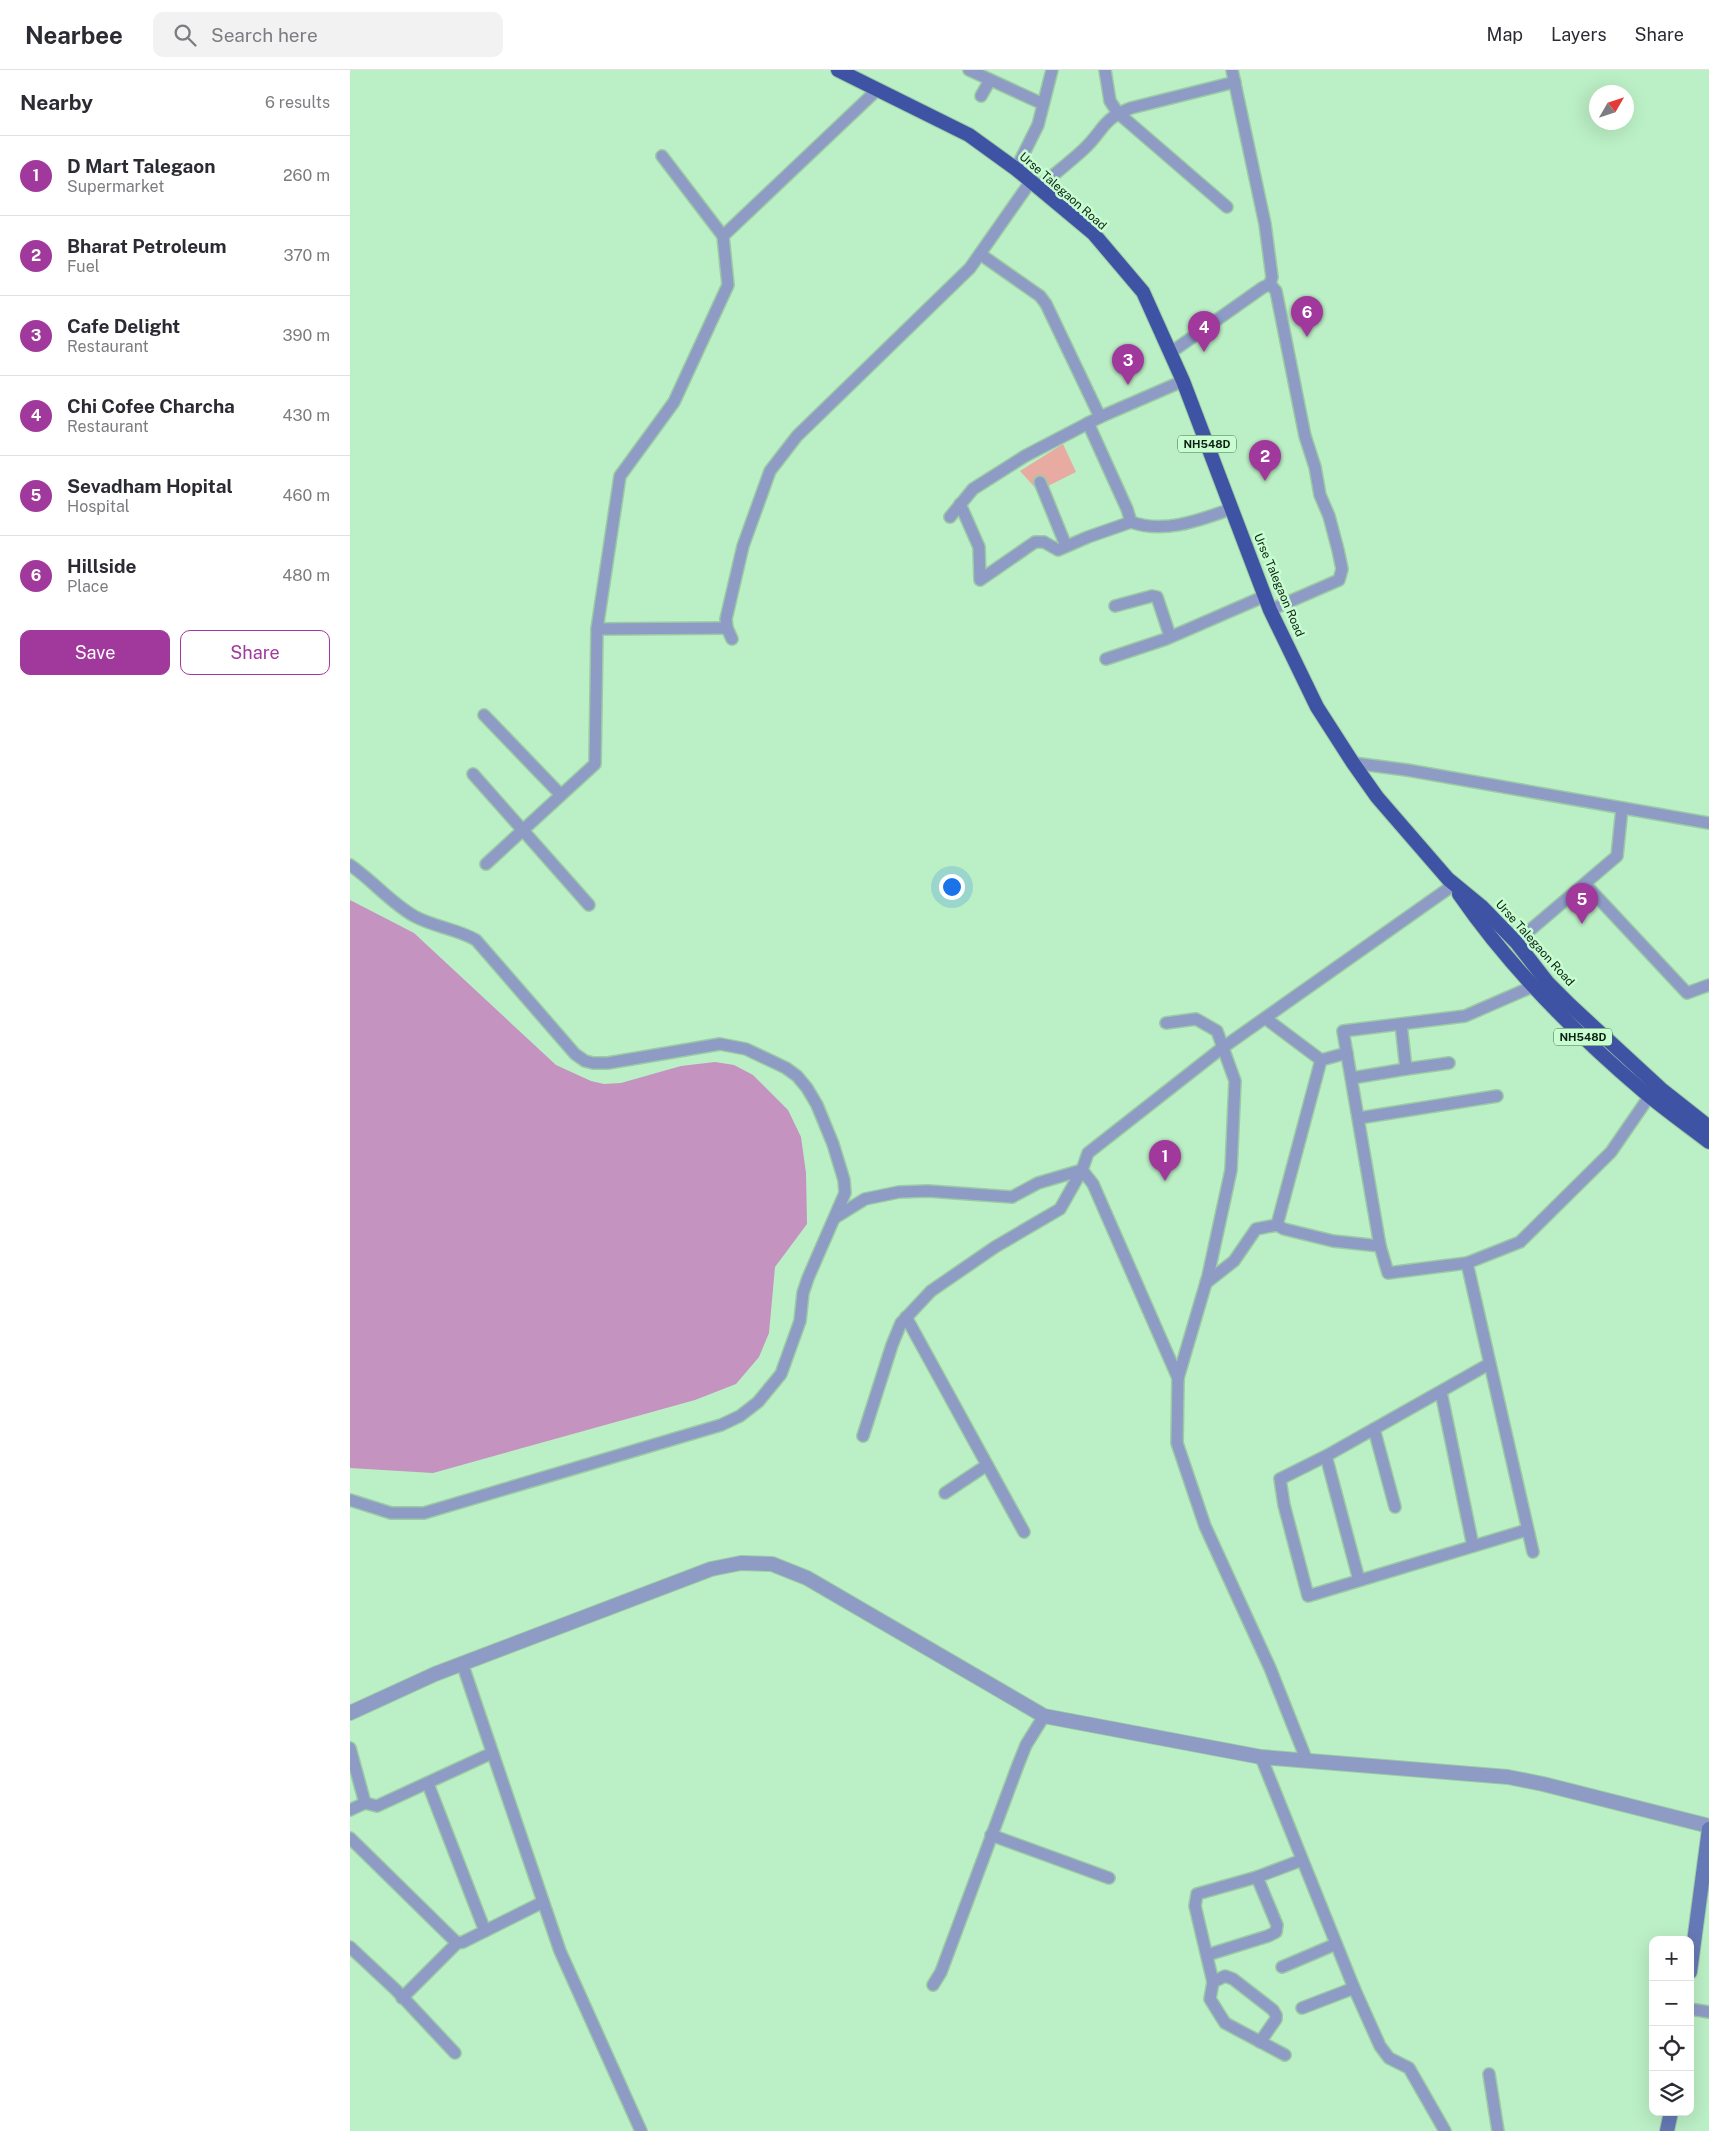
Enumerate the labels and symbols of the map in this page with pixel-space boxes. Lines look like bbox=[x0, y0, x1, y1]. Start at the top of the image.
north arrow bbox=[1589, 85, 1634, 130]
street label: Urse Talegaon Road bbox=[1017, 149, 1109, 233]
pin: 6 bbox=[1291, 296, 1323, 337]
pin: 4 bbox=[1188, 311, 1220, 352]
pin: 3 bbox=[1112, 344, 1144, 385]
road number: NH548D bbox=[1178, 436, 1236, 452]
pin: 2 bbox=[1249, 440, 1281, 481]
street label: Urse Talegaon Road bbox=[1251, 531, 1307, 639]
your location bbox=[939, 874, 965, 900]
pin: 5 bbox=[1566, 883, 1598, 924]
street label: Urse Talegaon Road bbox=[1493, 897, 1577, 989]
road number: NH548D bbox=[1554, 1029, 1612, 1046]
pin: 1 bbox=[1149, 1140, 1181, 1181]

